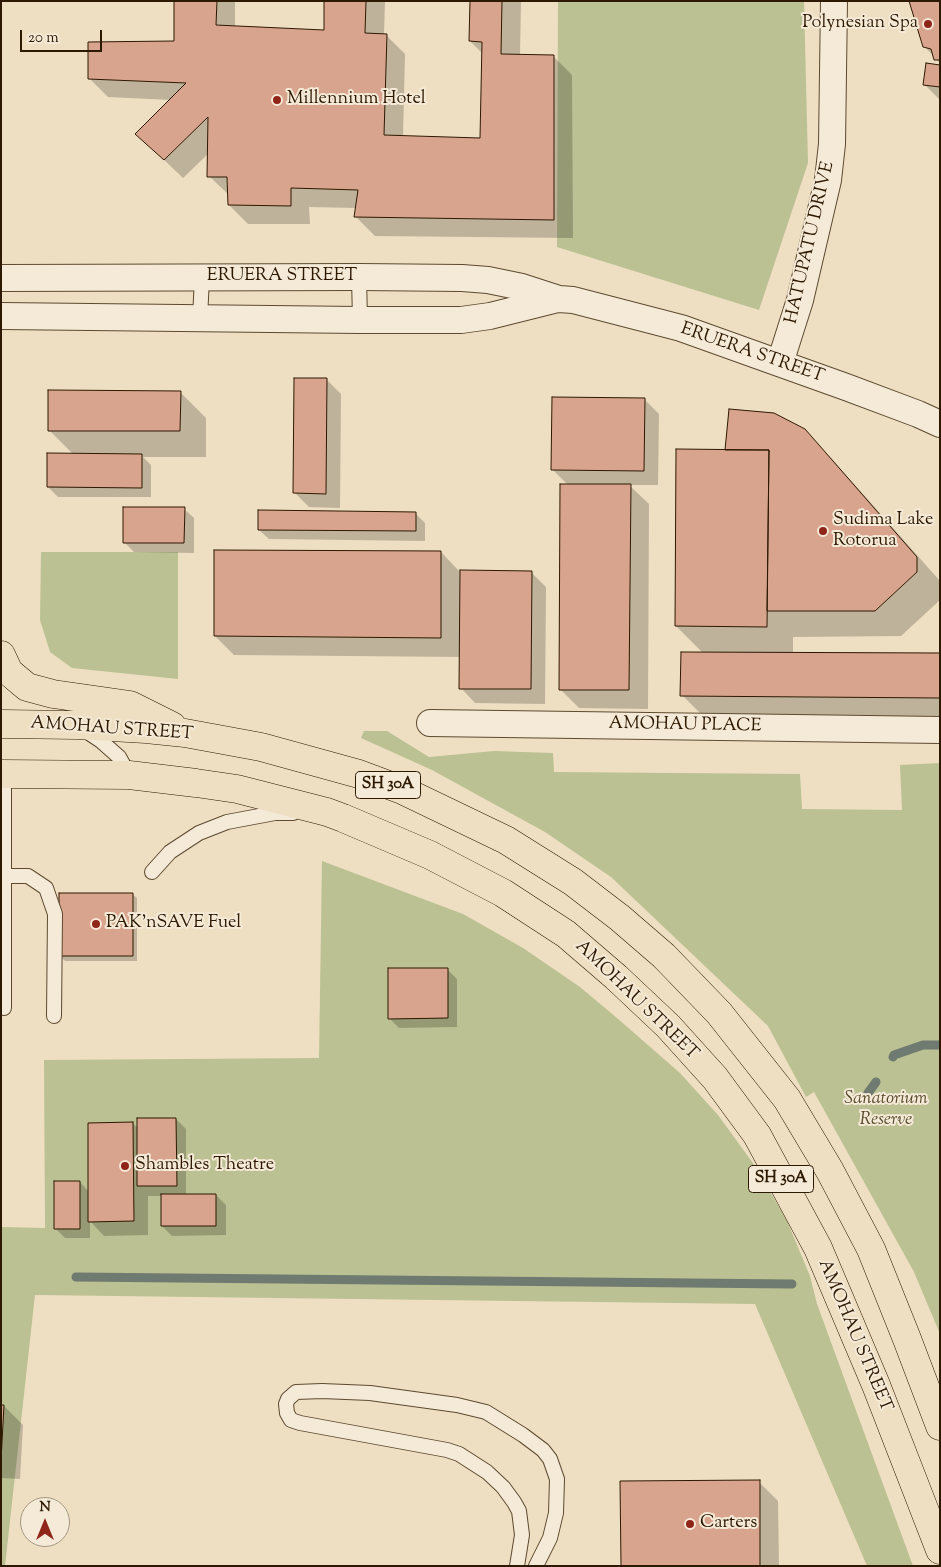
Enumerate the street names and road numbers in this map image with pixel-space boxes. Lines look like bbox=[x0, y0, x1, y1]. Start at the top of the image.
street label: HATUPATU DRIVE bbox=[782, 160, 840, 326]
street label: ERUERA STREET bbox=[207, 266, 357, 288]
street label: ERUERA STREET bbox=[677, 319, 827, 389]
street label: AMOHAU STREET bbox=[30, 714, 194, 746]
street label: AMOHAU PLACE bbox=[608, 714, 762, 738]
road number: SH 30A bbox=[356, 772, 420, 798]
street label: AMOHAU STREET bbox=[570, 937, 702, 1065]
road number: SH 30A bbox=[748, 1166, 814, 1192]
street label: AMOHAU STREET bbox=[812, 1257, 896, 1415]

